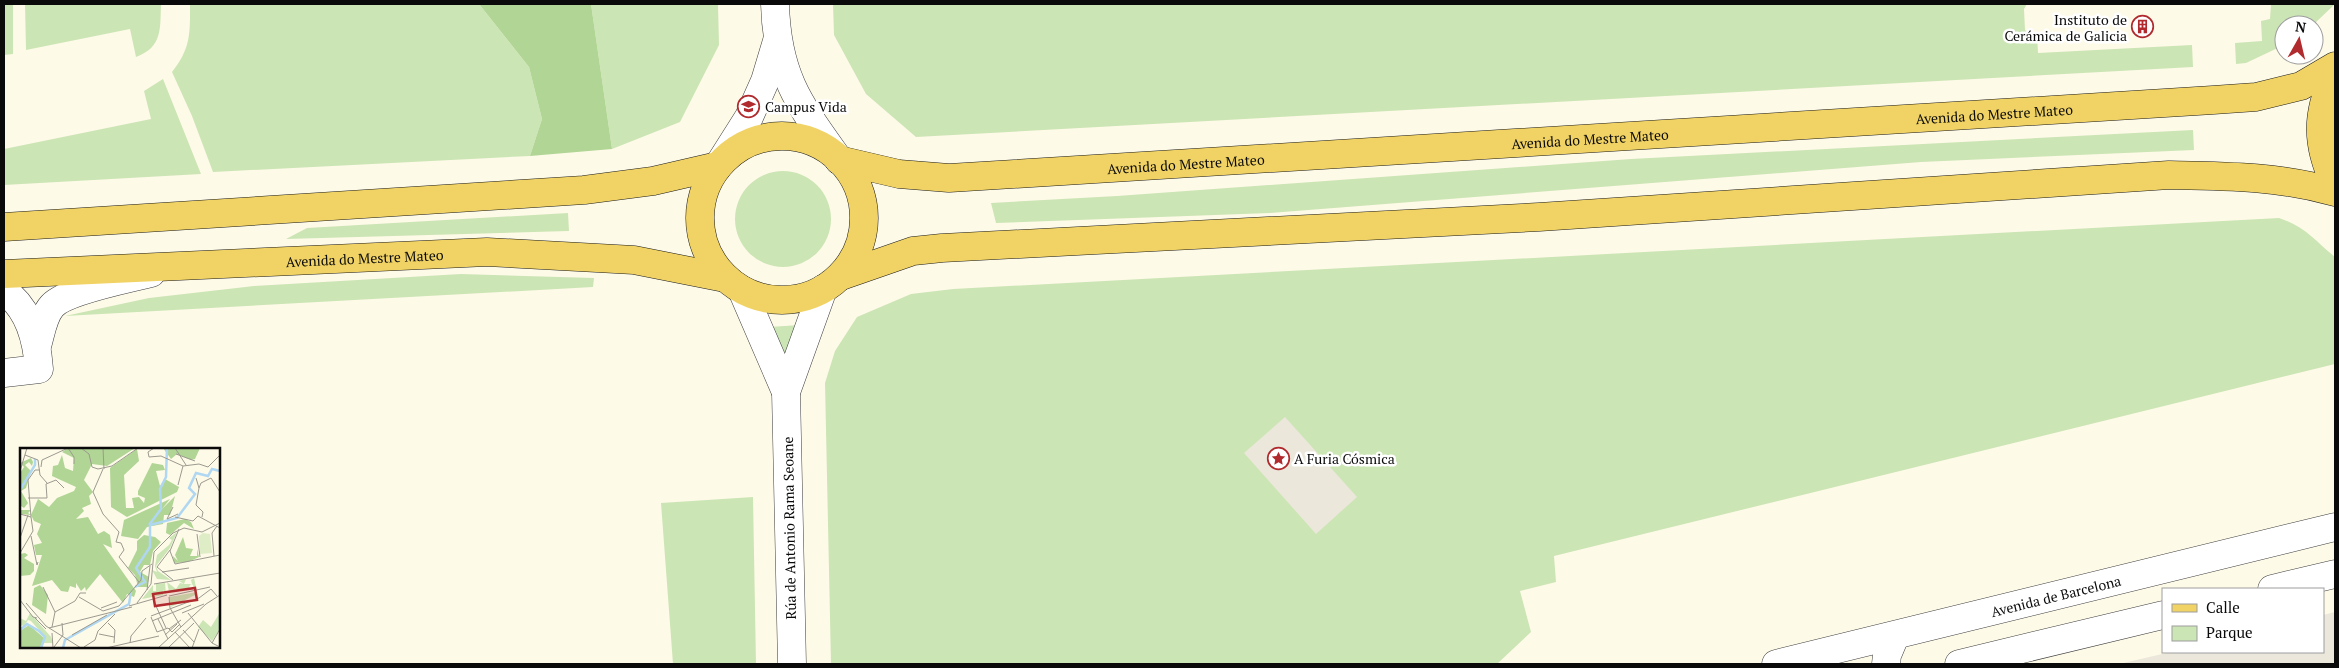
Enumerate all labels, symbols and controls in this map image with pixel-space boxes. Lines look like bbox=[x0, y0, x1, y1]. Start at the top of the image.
place label: Instituto de Cerámica de Galicia bbox=[2004, 10, 2127, 45]
building icon: Instituto de Cerámica de Galicia bbox=[2131, 15, 2155, 39]
north arrow bbox=[2274, 15, 2324, 65]
text: N bbox=[2294, 16, 2308, 37]
school or university icon: Campus Vida bbox=[737, 94, 761, 118]
place label: Campus Vida bbox=[765, 97, 847, 116]
street label: Avenida do Mestre Mateo bbox=[1915, 99, 2074, 128]
street label: Avenida do Mestre Mateo bbox=[1511, 124, 1670, 153]
street label: Avenida do Mestre Mateo bbox=[1106, 149, 1265, 178]
street label: Avenida do Mestre Mateo bbox=[285, 244, 444, 271]
street label: Rúa de Antonio Rama Seoane bbox=[778, 436, 800, 620]
place icon: A Furia Cósmica bbox=[1266, 446, 1290, 470]
inset map bbox=[20, 448, 220, 648]
place label: A Furia Cósmica bbox=[1294, 449, 1395, 468]
street label: Avenida de Barcelona bbox=[1989, 570, 2123, 621]
legend bbox=[2162, 588, 2324, 653]
text: Calle bbox=[2206, 597, 2240, 617]
text: Parque bbox=[2206, 622, 2253, 642]

